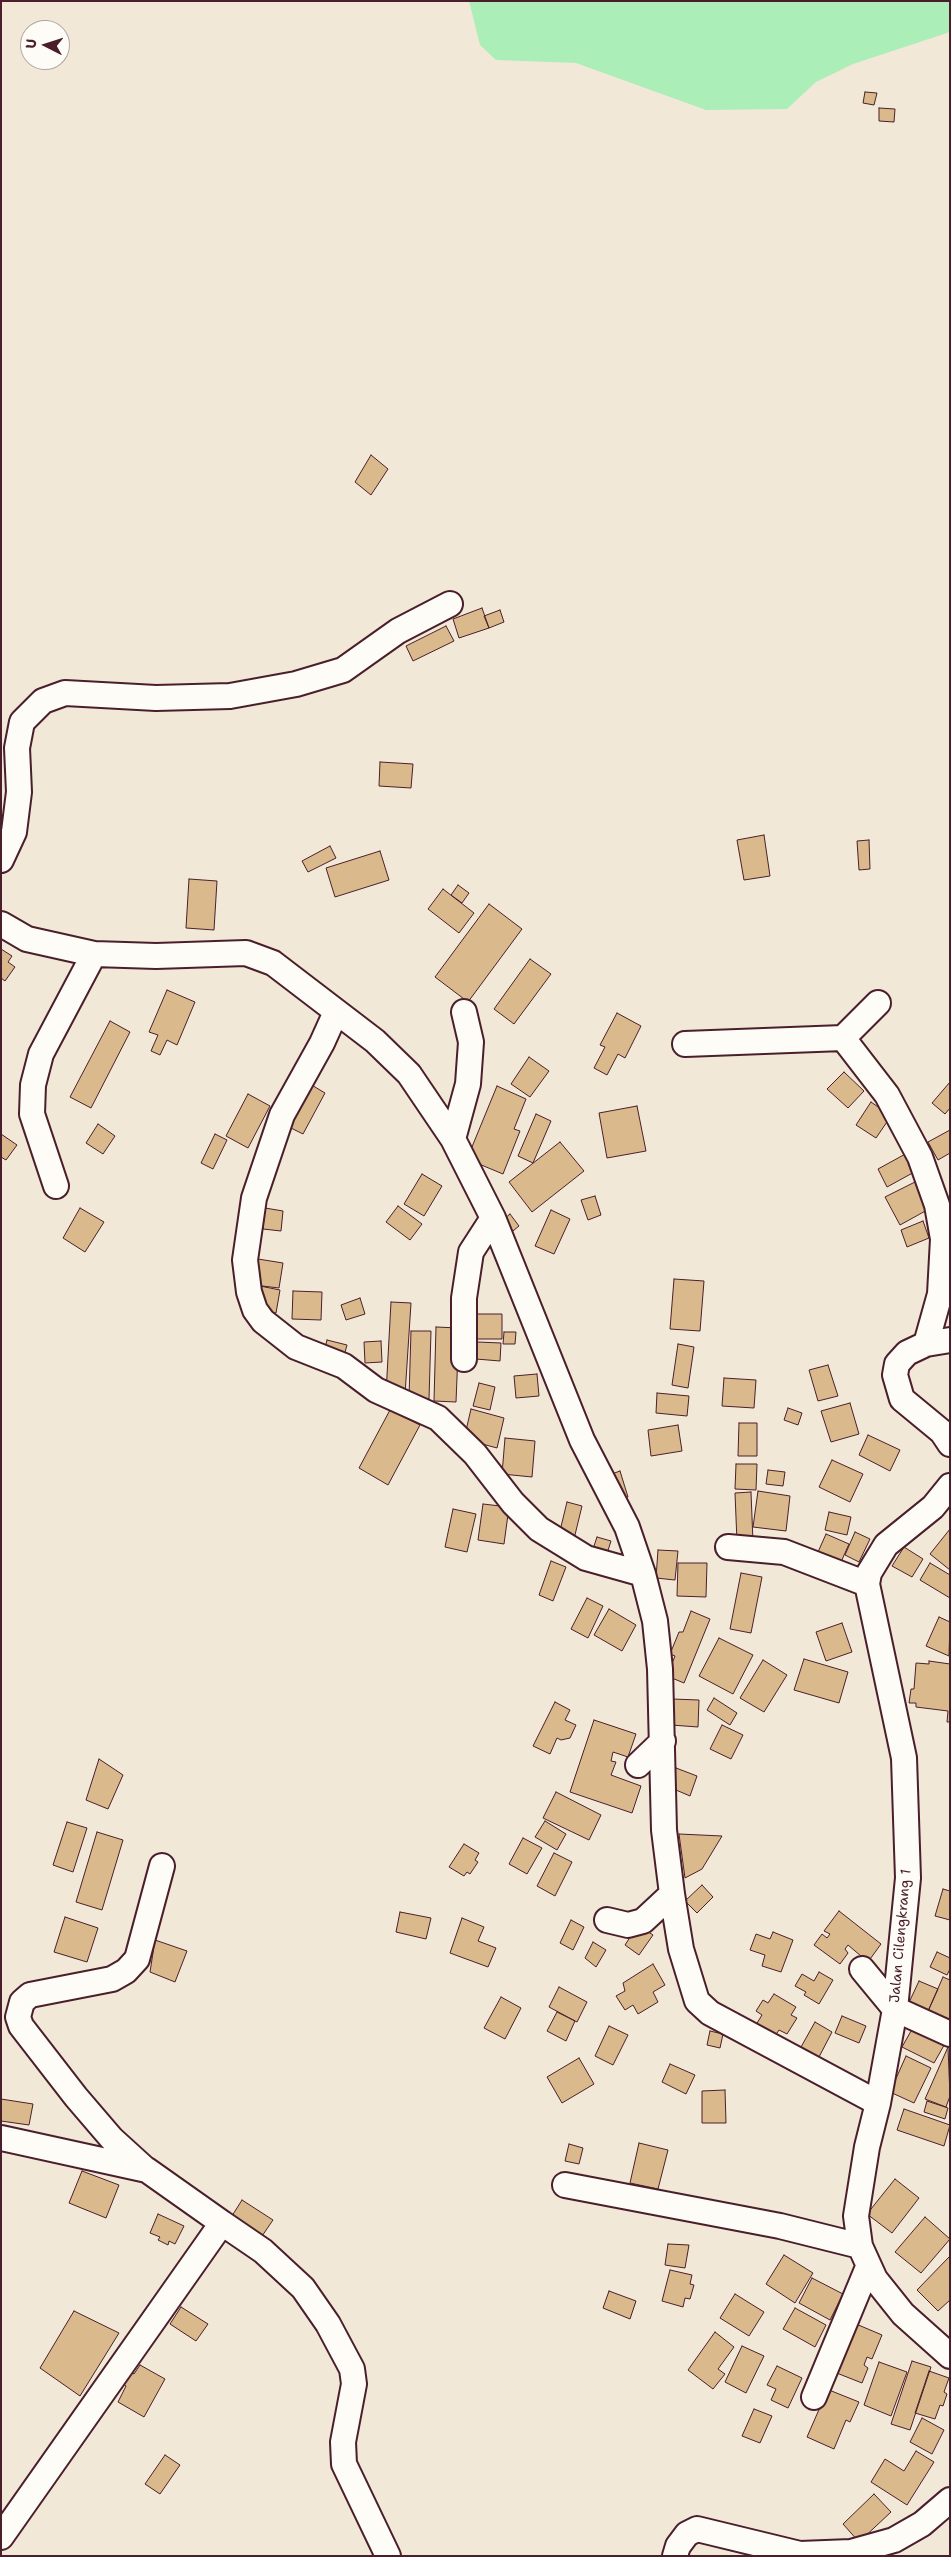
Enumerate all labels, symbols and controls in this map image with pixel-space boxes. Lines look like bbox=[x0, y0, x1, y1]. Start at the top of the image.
north arrow bbox=[20, 20, 70, 70]
text: U bbox=[22, 38, 40, 49]
street label: Jalan Cilengkrang 1 bbox=[887, 1868, 915, 2004]

